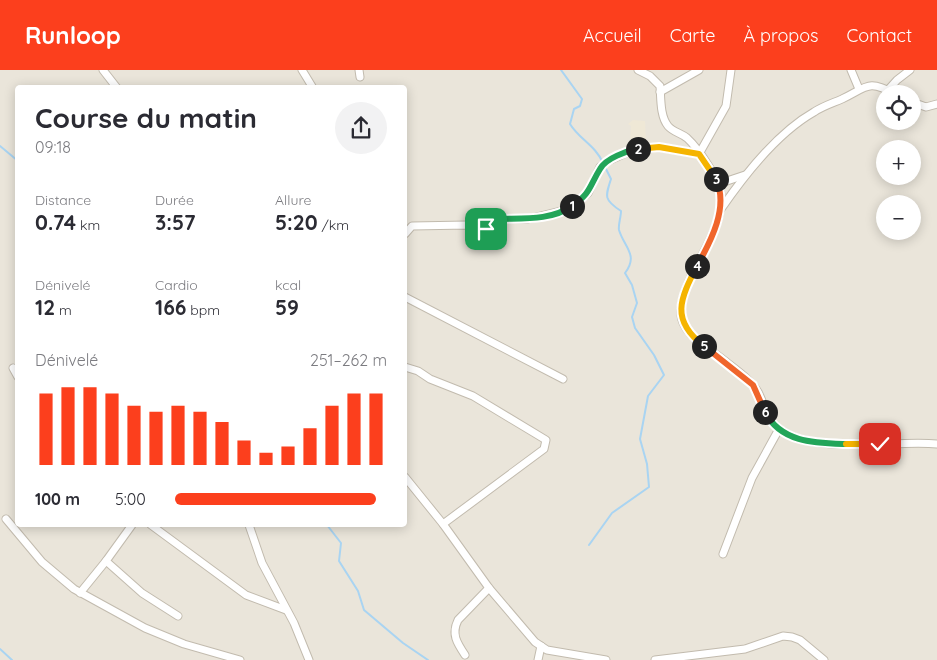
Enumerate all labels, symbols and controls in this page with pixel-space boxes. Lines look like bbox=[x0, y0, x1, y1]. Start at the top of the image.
text: Runloop bbox=[25, 20, 121, 50]
text: Accueil bbox=[583, 24, 642, 47]
text: Carte bbox=[670, 24, 715, 47]
text: À propos bbox=[743, 24, 819, 47]
text: Contact bbox=[847, 24, 912, 47]
map controls bbox=[876, 85, 921, 240]
button: locate bbox=[876, 85, 921, 130]
text: Course du matin bbox=[35, 100, 257, 135]
button: share bbox=[335, 102, 387, 154]
pin: 2 bbox=[626, 136, 650, 162]
text: 09:18 bbox=[35, 137, 71, 157]
text: 2 bbox=[635, 140, 642, 158]
button: + bbox=[876, 140, 921, 185]
pin: 3 bbox=[704, 166, 728, 192]
text: 3 bbox=[713, 170, 720, 188]
text: Distance bbox=[35, 191, 91, 209]
text: Durée bbox=[155, 191, 194, 209]
text: Allure bbox=[275, 191, 311, 209]
pin: 1 bbox=[560, 194, 584, 218]
button: − bbox=[876, 195, 921, 240]
text: 1 bbox=[570, 197, 575, 215]
pin bbox=[465, 208, 507, 250]
text: 0.74 bbox=[35, 209, 76, 235]
text: 3:57 bbox=[155, 209, 196, 235]
text: 5:20 bbox=[275, 209, 318, 235]
icon: arrive bbox=[472, 215, 500, 243]
text: km bbox=[76, 216, 100, 234]
text: /km bbox=[318, 216, 349, 234]
pin: 4 bbox=[684, 254, 710, 278]
text: 4 bbox=[693, 257, 702, 275]
text: Dénivelé bbox=[35, 276, 90, 294]
text: Cardio bbox=[155, 276, 198, 294]
text: kcal bbox=[275, 276, 301, 294]
text: 12 bbox=[35, 294, 55, 320]
text: 166 bbox=[155, 294, 186, 320]
text: 59 bbox=[275, 294, 299, 320]
text: m bbox=[55, 301, 72, 319]
text: bpm bbox=[186, 301, 220, 319]
pin: 5 bbox=[692, 334, 716, 358]
text: 5 bbox=[700, 337, 709, 355]
text: Dénivelé bbox=[35, 350, 98, 370]
text: 251–262 m bbox=[310, 350, 387, 370]
pin: 6 bbox=[752, 400, 778, 424]
text: 6 bbox=[762, 403, 769, 421]
pin bbox=[859, 423, 901, 465]
icon: check bbox=[866, 430, 894, 458]
text: 100 m bbox=[35, 489, 80, 509]
text: 5:00 bbox=[115, 489, 146, 509]

